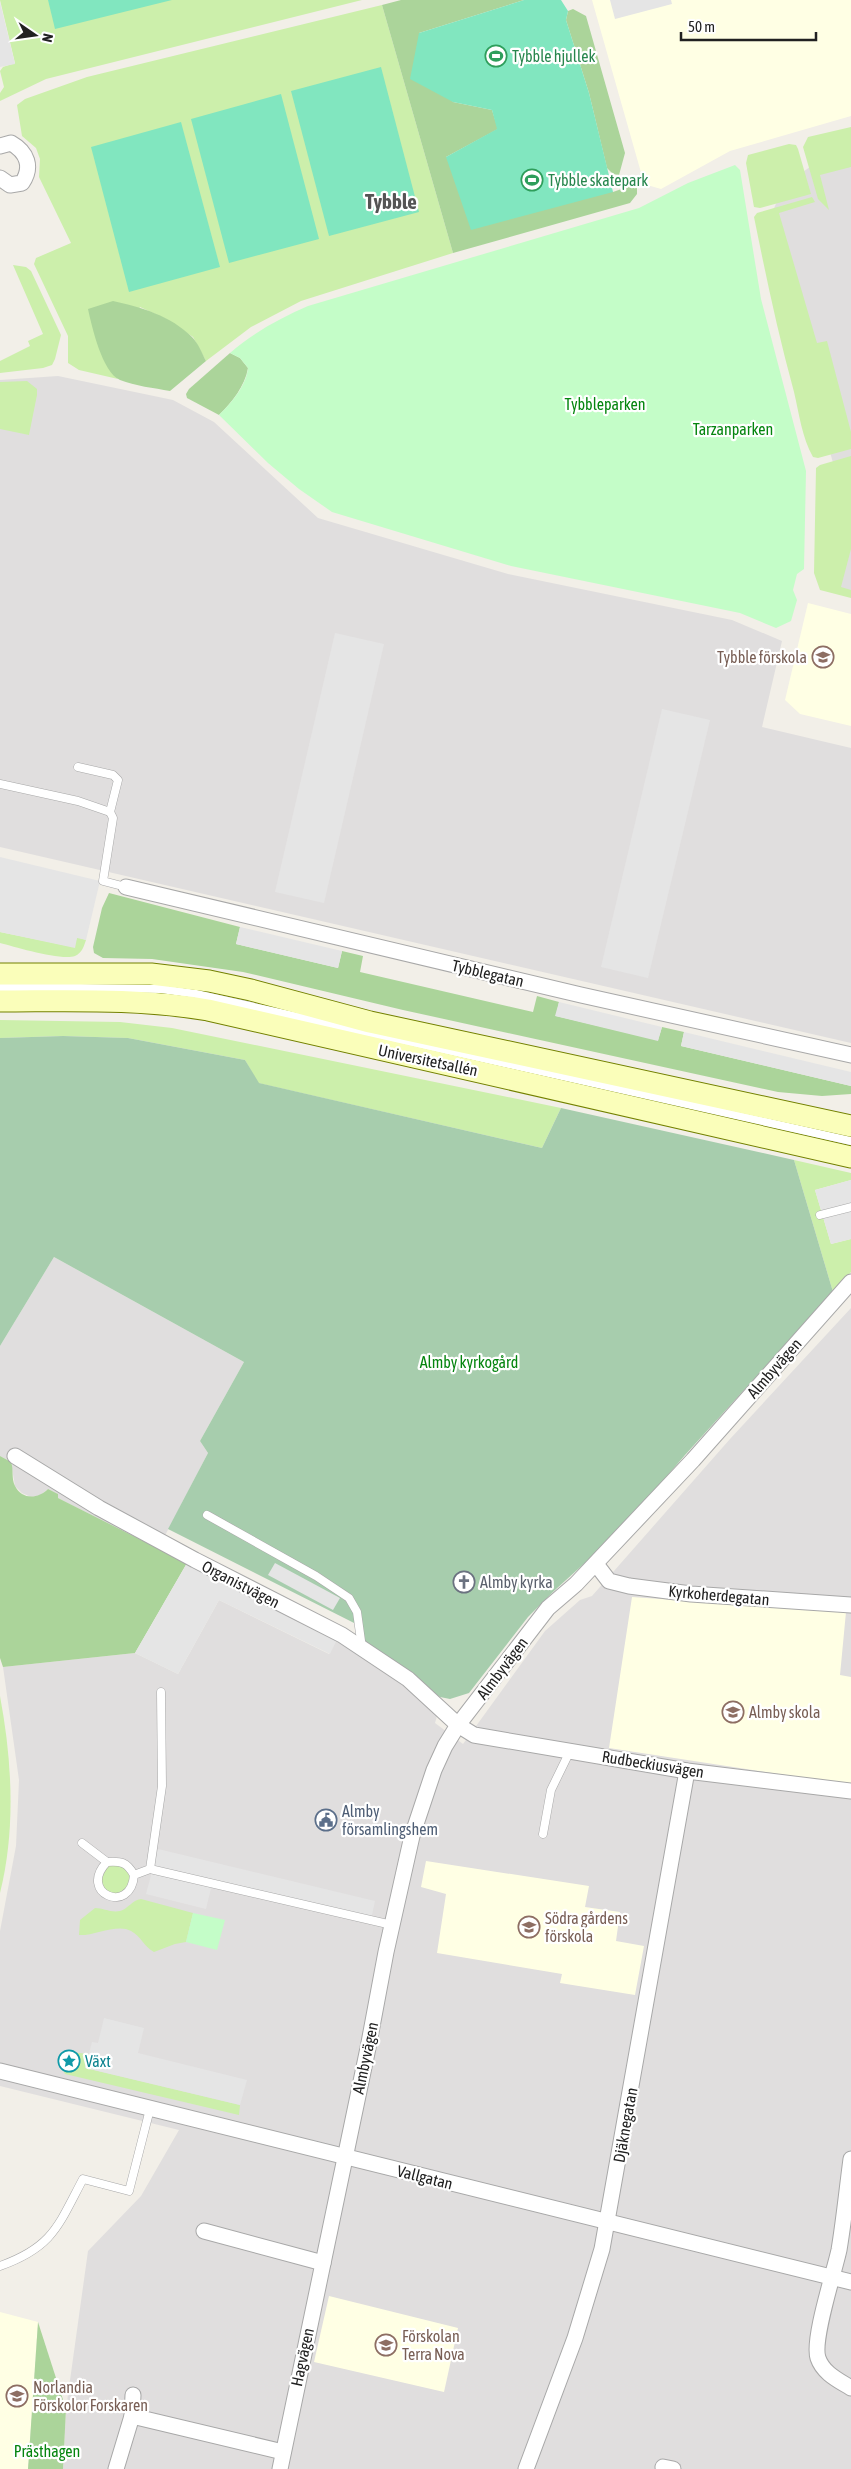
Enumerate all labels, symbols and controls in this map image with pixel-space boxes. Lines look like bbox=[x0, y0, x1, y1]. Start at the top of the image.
north arrow bbox=[10, 10, 60, 60]
scale bar bbox=[681, 10, 816, 42]
text: 50 m bbox=[688, 18, 715, 35]
text: N bbox=[39, 32, 56, 44]
sports icon: Tybble hjullek bbox=[484, 44, 508, 68]
place label: Tybble hjullek bbox=[512, 47, 595, 66]
sports icon: Tybble skatepark bbox=[520, 168, 544, 192]
place label: Tybble skatepark bbox=[548, 171, 648, 190]
district label: Tybble bbox=[365, 189, 417, 213]
park label: Tybbleparken bbox=[565, 395, 645, 414]
park label: Tarzanparken bbox=[693, 420, 773, 439]
school or university icon: Tybble förskola bbox=[811, 645, 835, 669]
place label: Tybble förskola bbox=[717, 648, 807, 667]
street label: Tybblegatan bbox=[450, 956, 526, 991]
street label: Universitetsallén bbox=[377, 1041, 479, 1079]
street label: Almbyvägen bbox=[743, 1335, 806, 1402]
park label: Almby kyrkogård bbox=[420, 1353, 518, 1372]
street label: Organistvägen bbox=[199, 1557, 283, 1612]
church icon: Almby kyrka bbox=[452, 1570, 476, 1594]
place label: Almby kyrka bbox=[480, 1573, 553, 1592]
street label: Kyrkoherdegatan bbox=[668, 1582, 770, 1609]
street label: Almbyvägen bbox=[473, 1633, 532, 1703]
school or university icon: Almby skola bbox=[721, 1700, 745, 1724]
place label: Almby skola bbox=[749, 1703, 820, 1722]
street label: Rudbeckiusvägen bbox=[601, 1747, 705, 1782]
place label: Almby församlingshem bbox=[342, 1802, 438, 1839]
public building icon: Almby församlingshem bbox=[314, 1808, 338, 1832]
place label: Södra gårdens förskola bbox=[545, 1909, 628, 1945]
school or university icon: Södra gårdens förskola bbox=[517, 1915, 541, 1939]
street label: Almbyvägen bbox=[349, 2020, 382, 2096]
place icon: Växt bbox=[57, 2049, 81, 2073]
place label: Växt bbox=[85, 2052, 111, 2070]
street label: Djäknegatan bbox=[610, 2086, 641, 2164]
street label: Vallgatan bbox=[395, 2161, 455, 2194]
street label: Hagvägen bbox=[287, 2326, 318, 2388]
place label: Förskolan Terra Nova bbox=[402, 2327, 465, 2363]
school or university icon: Förskolan Terra Nova bbox=[374, 2333, 398, 2357]
place label: Norlandia Förskolor Forskaren bbox=[33, 2378, 148, 2414]
school or university icon: Norlandia Förskolor Forskaren bbox=[5, 2384, 29, 2408]
park label: Prästhagen bbox=[14, 2442, 80, 2461]

